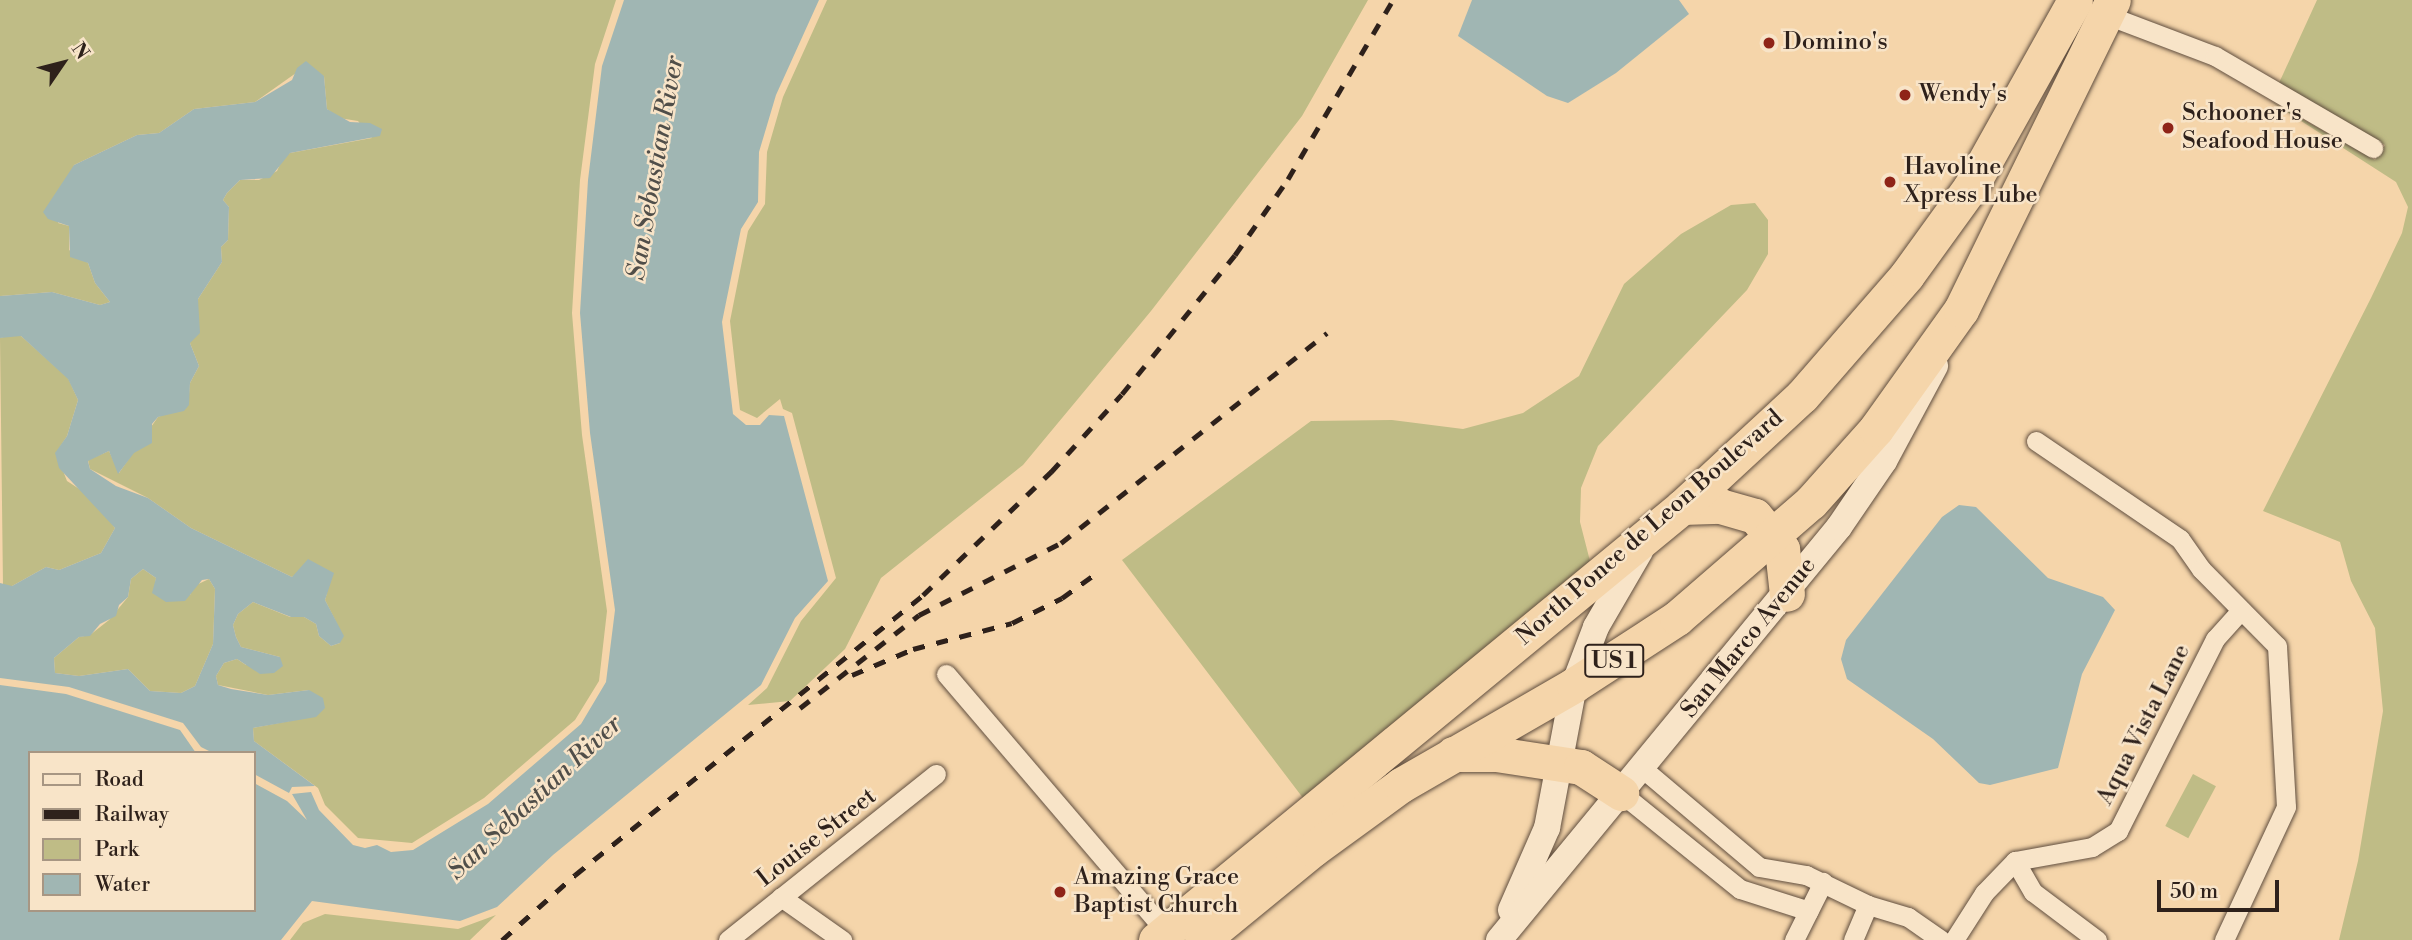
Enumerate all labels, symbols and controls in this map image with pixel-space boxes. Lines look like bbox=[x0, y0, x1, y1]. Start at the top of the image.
north arrow bbox=[28, 28, 98, 98]
place label: Domino's bbox=[1783, 29, 1888, 57]
marker: Domino's bbox=[1761, 35, 1777, 51]
text: N bbox=[66, 38, 94, 64]
water label: San Sebastian River bbox=[621, 53, 691, 283]
place label: Wendy's bbox=[1919, 81, 2007, 109]
marker: Wendy's bbox=[1897, 87, 1913, 103]
place label: Schooner's Seafood House bbox=[2182, 100, 2343, 156]
marker: Schooner's Seafood House bbox=[2160, 120, 2176, 136]
place label: Havoline Xpress Lube bbox=[1904, 154, 2038, 210]
marker: Havoline Xpress Lube bbox=[1882, 174, 1898, 190]
street label: North Ponce de Leon Boulevard bbox=[1511, 404, 1789, 652]
street label: San Marco Avenue bbox=[1675, 552, 1823, 724]
street label: Aqua Vista Lane bbox=[2091, 640, 2197, 810]
road number: US 1 bbox=[1582, 642, 1646, 680]
water label: San Sebastian River bbox=[441, 709, 629, 887]
legend bbox=[28, 751, 256, 912]
text: Road bbox=[95, 767, 144, 793]
street label: Louise Street bbox=[752, 782, 882, 894]
text: Railway bbox=[95, 802, 169, 828]
text: Park bbox=[95, 837, 139, 863]
place label: Amazing Grace Baptist Church bbox=[1074, 864, 1239, 920]
scale bar bbox=[2160, 866, 2282, 910]
text: Water bbox=[95, 872, 150, 898]
text: 50 m bbox=[2170, 879, 2218, 905]
marker: Amazing Grace Baptist Church bbox=[1052, 884, 1068, 900]

